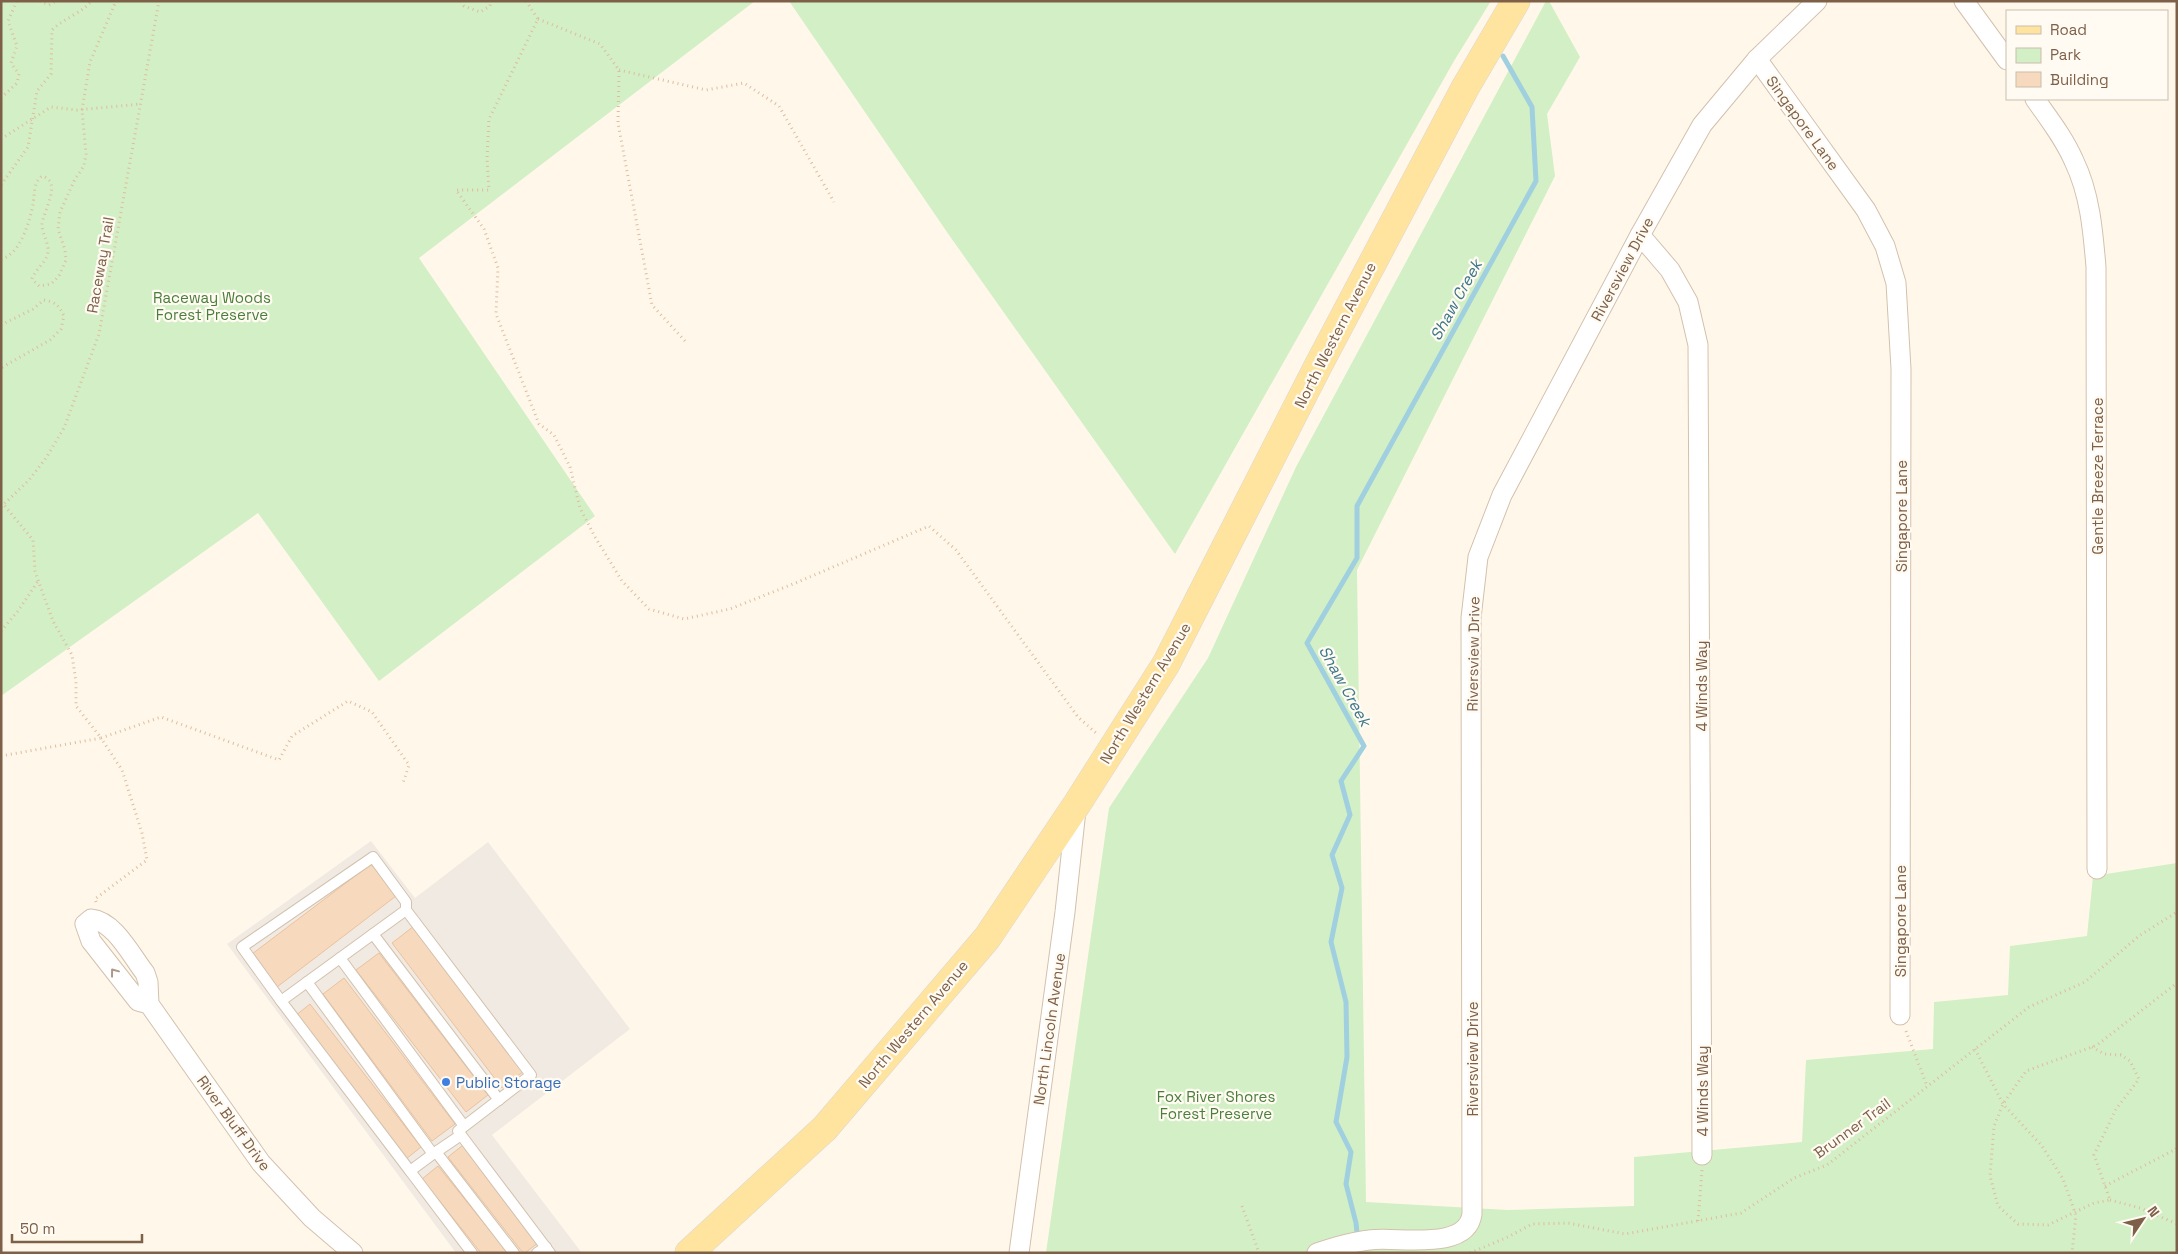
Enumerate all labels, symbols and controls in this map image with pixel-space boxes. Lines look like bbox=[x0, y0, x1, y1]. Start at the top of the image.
legend bbox=[2006, 10, 2168, 100]
text: Road bbox=[2050, 20, 2087, 39]
text: Park bbox=[2050, 45, 2081, 64]
text: Building bbox=[2050, 70, 2109, 89]
street label: Singapore Lane bbox=[1762, 72, 1844, 174]
street label: Riversview Drive bbox=[1587, 214, 1657, 324]
street label: Raceway Trail bbox=[82, 215, 118, 315]
water label: Shaw Creek bbox=[1425, 254, 1488, 344]
street label: North Western Avenue bbox=[1290, 259, 1380, 411]
park label: Raceway Woods Forest Preserve bbox=[153, 288, 271, 324]
street label: Gentle Breeze Terrace bbox=[2088, 397, 2107, 555]
street label: Singapore Lane bbox=[1892, 460, 1911, 572]
street label: Riversview Drive bbox=[1462, 596, 1484, 712]
street label: North Western Avenue bbox=[1095, 619, 1195, 767]
street label: 4 Winds Way bbox=[1692, 640, 1711, 732]
water label: Shaw Creek bbox=[1314, 642, 1377, 732]
street label: Singapore Lane bbox=[1891, 865, 1910, 977]
street label: North Lincoln Avenue bbox=[1029, 951, 1069, 1106]
street label: North Western Avenue bbox=[854, 956, 972, 1092]
one-way arrow bbox=[111, 968, 120, 978]
street label: Riversview Drive bbox=[1463, 1001, 1482, 1117]
street label: 4 Winds Way bbox=[1693, 1045, 1712, 1137]
street label: River Bluff Drive bbox=[193, 1072, 275, 1175]
place label: Public Storage bbox=[456, 1073, 562, 1092]
marker: Public Storage bbox=[440, 1076, 452, 1088]
park label: Fox River Shores Forest Preserve bbox=[1157, 1087, 1275, 1123]
street label: Brunner Trail bbox=[1810, 1094, 1894, 1162]
north arrow bbox=[2118, 1194, 2168, 1244]
text: N bbox=[2144, 1203, 2164, 1221]
scale bar bbox=[12, 1212, 142, 1244]
text: 50 m bbox=[20, 1219, 55, 1238]

